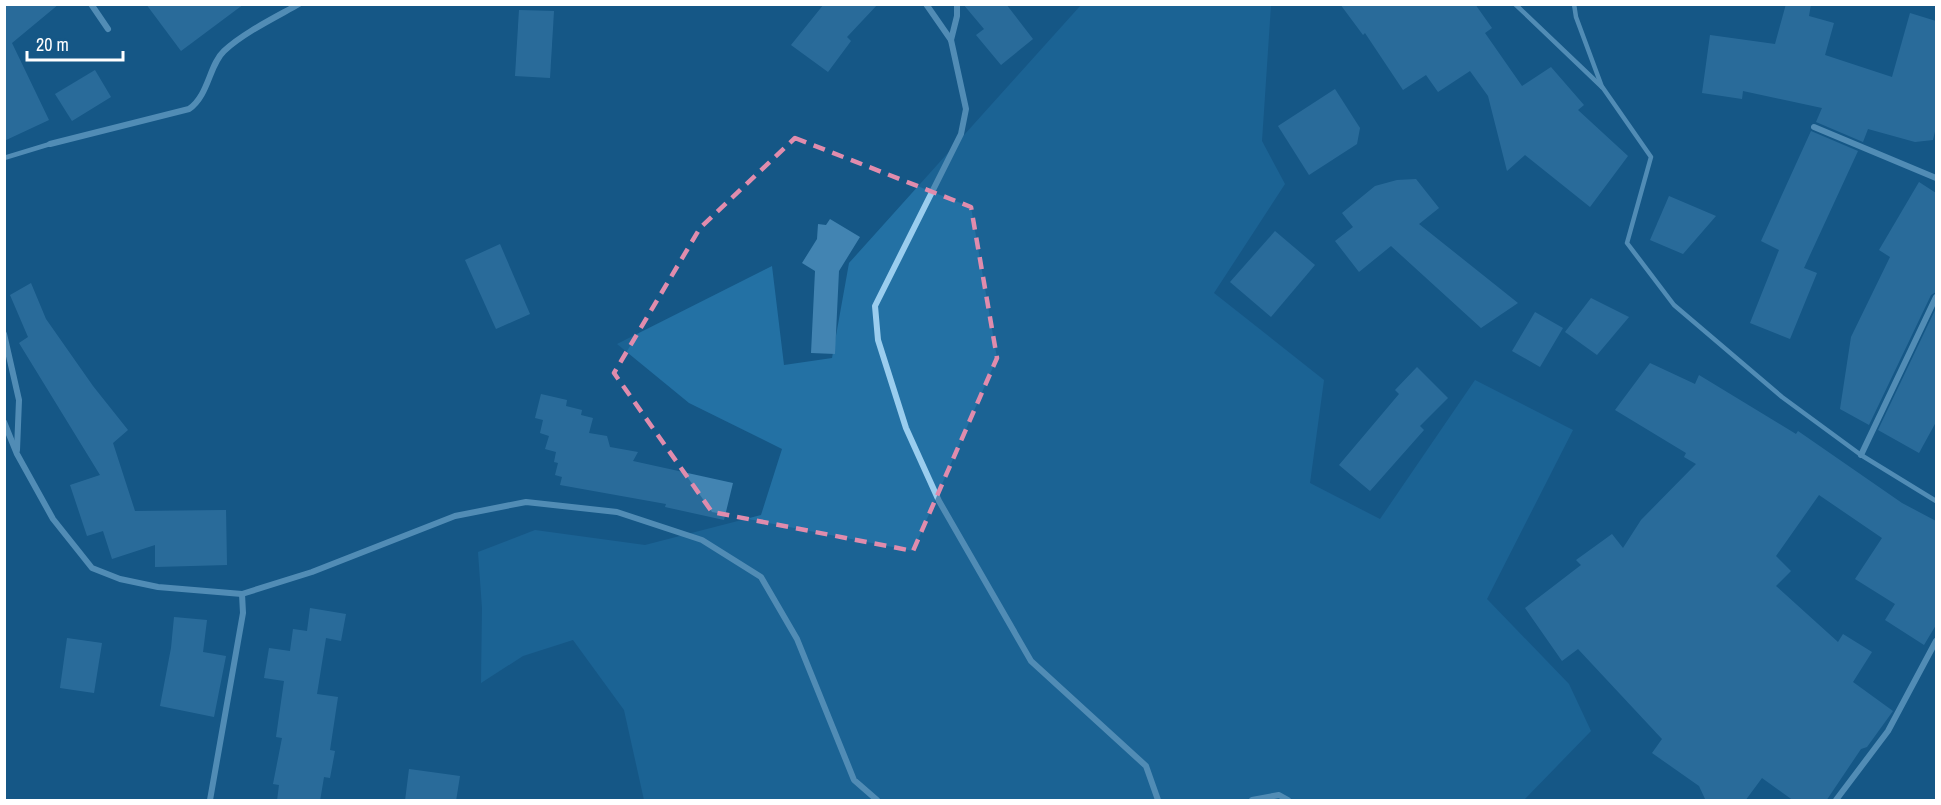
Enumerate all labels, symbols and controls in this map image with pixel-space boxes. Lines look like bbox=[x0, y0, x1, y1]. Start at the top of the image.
scale bar bbox=[27, 24, 123, 62]
text: 20 m bbox=[36, 32, 69, 57]

